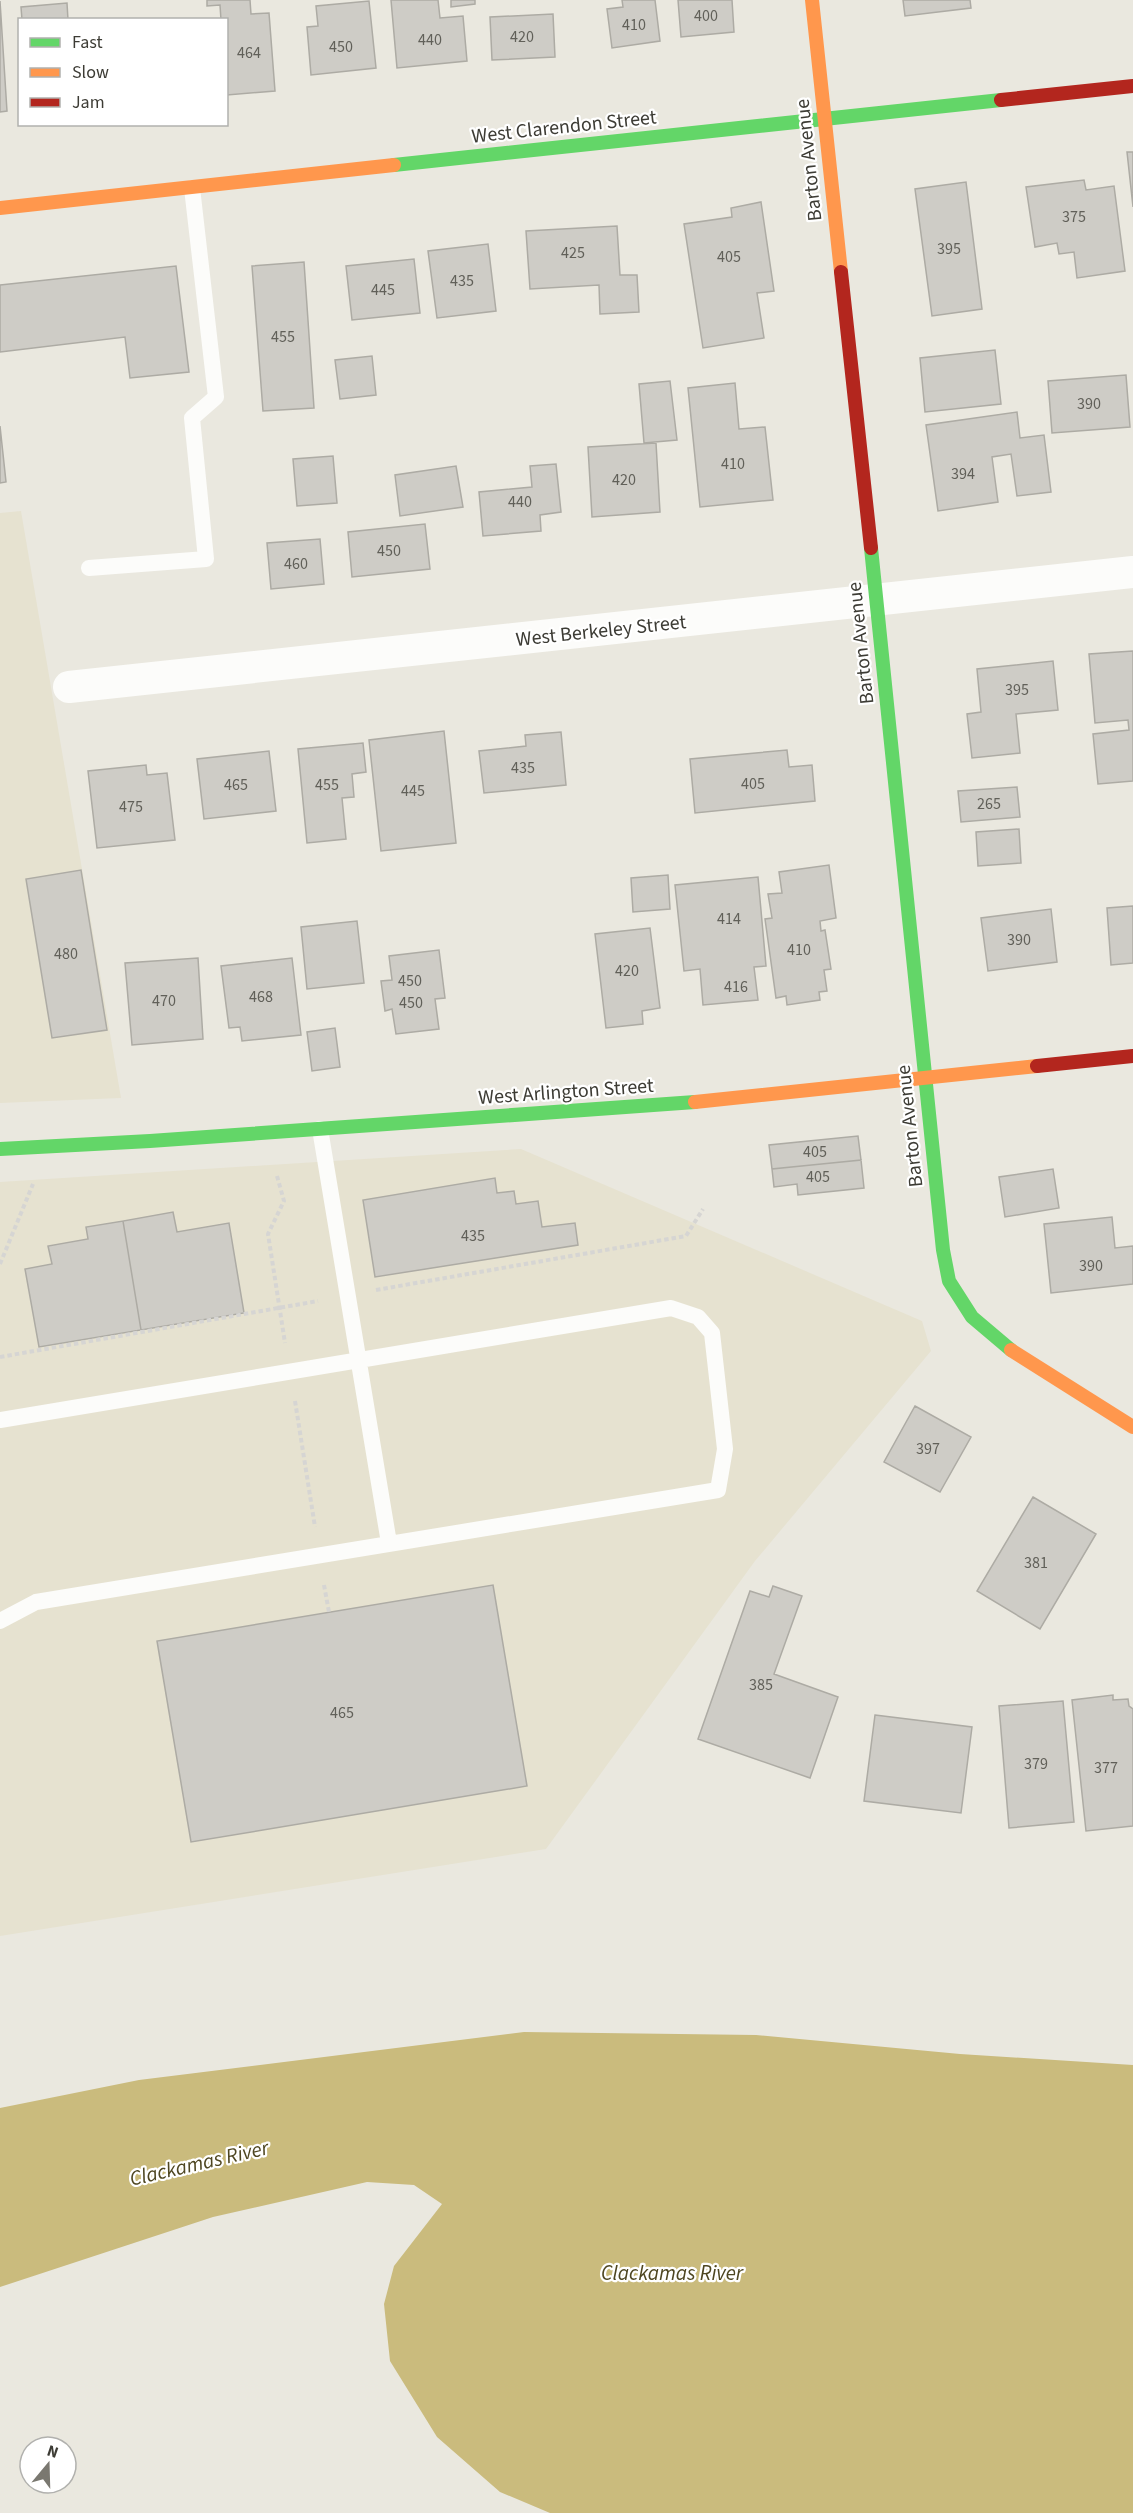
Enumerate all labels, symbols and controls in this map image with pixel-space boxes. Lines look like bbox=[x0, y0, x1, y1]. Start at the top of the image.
house number: 400 bbox=[694, 5, 718, 27]
house number: 410 bbox=[622, 14, 646, 36]
legend bbox=[18, 18, 228, 126]
house number: 420 bbox=[510, 26, 534, 48]
house number: 440 bbox=[418, 29, 442, 51]
text: Fast bbox=[72, 30, 103, 55]
house number: 450 bbox=[329, 36, 353, 58]
house number: 464 bbox=[237, 42, 261, 64]
text: Slow bbox=[72, 60, 109, 85]
text: Jam bbox=[72, 90, 105, 115]
street label: Barton Avenue bbox=[789, 97, 829, 222]
street label: West Clarendon Street bbox=[470, 103, 658, 151]
house number: 375 bbox=[1062, 206, 1086, 228]
house number: 395 bbox=[937, 238, 961, 260]
house number: 425 bbox=[561, 242, 585, 264]
house number: 405 bbox=[717, 246, 741, 268]
house number: 435 bbox=[450, 270, 474, 292]
house number: 445 bbox=[371, 279, 395, 301]
house number: 455 bbox=[271, 326, 295, 348]
house number: 390 bbox=[1077, 393, 1101, 415]
house number: 410 bbox=[721, 453, 745, 475]
house number: 394 bbox=[951, 463, 975, 485]
house number: 420 bbox=[612, 469, 636, 491]
house number: 440 bbox=[508, 491, 532, 513]
house number: 450 bbox=[377, 540, 401, 562]
house number: 460 bbox=[284, 553, 308, 575]
street label: Barton Avenue bbox=[841, 580, 881, 705]
street label: West Berkeley Street bbox=[514, 608, 688, 654]
house number: 395 bbox=[1005, 679, 1029, 701]
house number: 435 bbox=[511, 757, 535, 779]
house number: 405 bbox=[741, 773, 765, 795]
house number: 465 bbox=[224, 774, 248, 796]
house number: 455 bbox=[315, 774, 339, 796]
house number: 445 bbox=[401, 780, 425, 802]
house number: 265 bbox=[977, 793, 1001, 815]
house number: 475 bbox=[119, 796, 143, 818]
house number: 414 bbox=[717, 908, 741, 930]
house number: 390 bbox=[1007, 929, 1031, 951]
house number: 410 bbox=[787, 939, 811, 961]
house number: 480 bbox=[54, 943, 78, 965]
house number: 420 bbox=[615, 960, 639, 982]
house number: 450 bbox=[398, 970, 422, 992]
house number: 416 bbox=[724, 976, 748, 998]
house number: 468 bbox=[249, 986, 273, 1008]
house number: 470 bbox=[152, 990, 176, 1012]
house number: 450 bbox=[399, 992, 423, 1014]
street label: Barton Avenue bbox=[890, 1063, 930, 1188]
street label: West Arlington Street bbox=[477, 1072, 655, 1112]
house number: 405 bbox=[803, 1141, 827, 1163]
house number: 405 bbox=[806, 1166, 830, 1188]
house number: 435 bbox=[461, 1225, 485, 1247]
house number: 390 bbox=[1079, 1255, 1103, 1277]
house number: 397 bbox=[916, 1438, 940, 1460]
house number: 381 bbox=[1024, 1552, 1048, 1574]
house number: 385 bbox=[749, 1674, 773, 1696]
house number: 465 bbox=[330, 1702, 354, 1724]
house number: 379 bbox=[1024, 1753, 1048, 1775]
house number: 377 bbox=[1094, 1757, 1118, 1779]
water label: Clackamas River bbox=[126, 2132, 272, 2194]
water label: Clackamas River bbox=[601, 2258, 744, 2288]
north arrow bbox=[18, 2435, 78, 2495]
text: N bbox=[44, 2440, 61, 2464]

